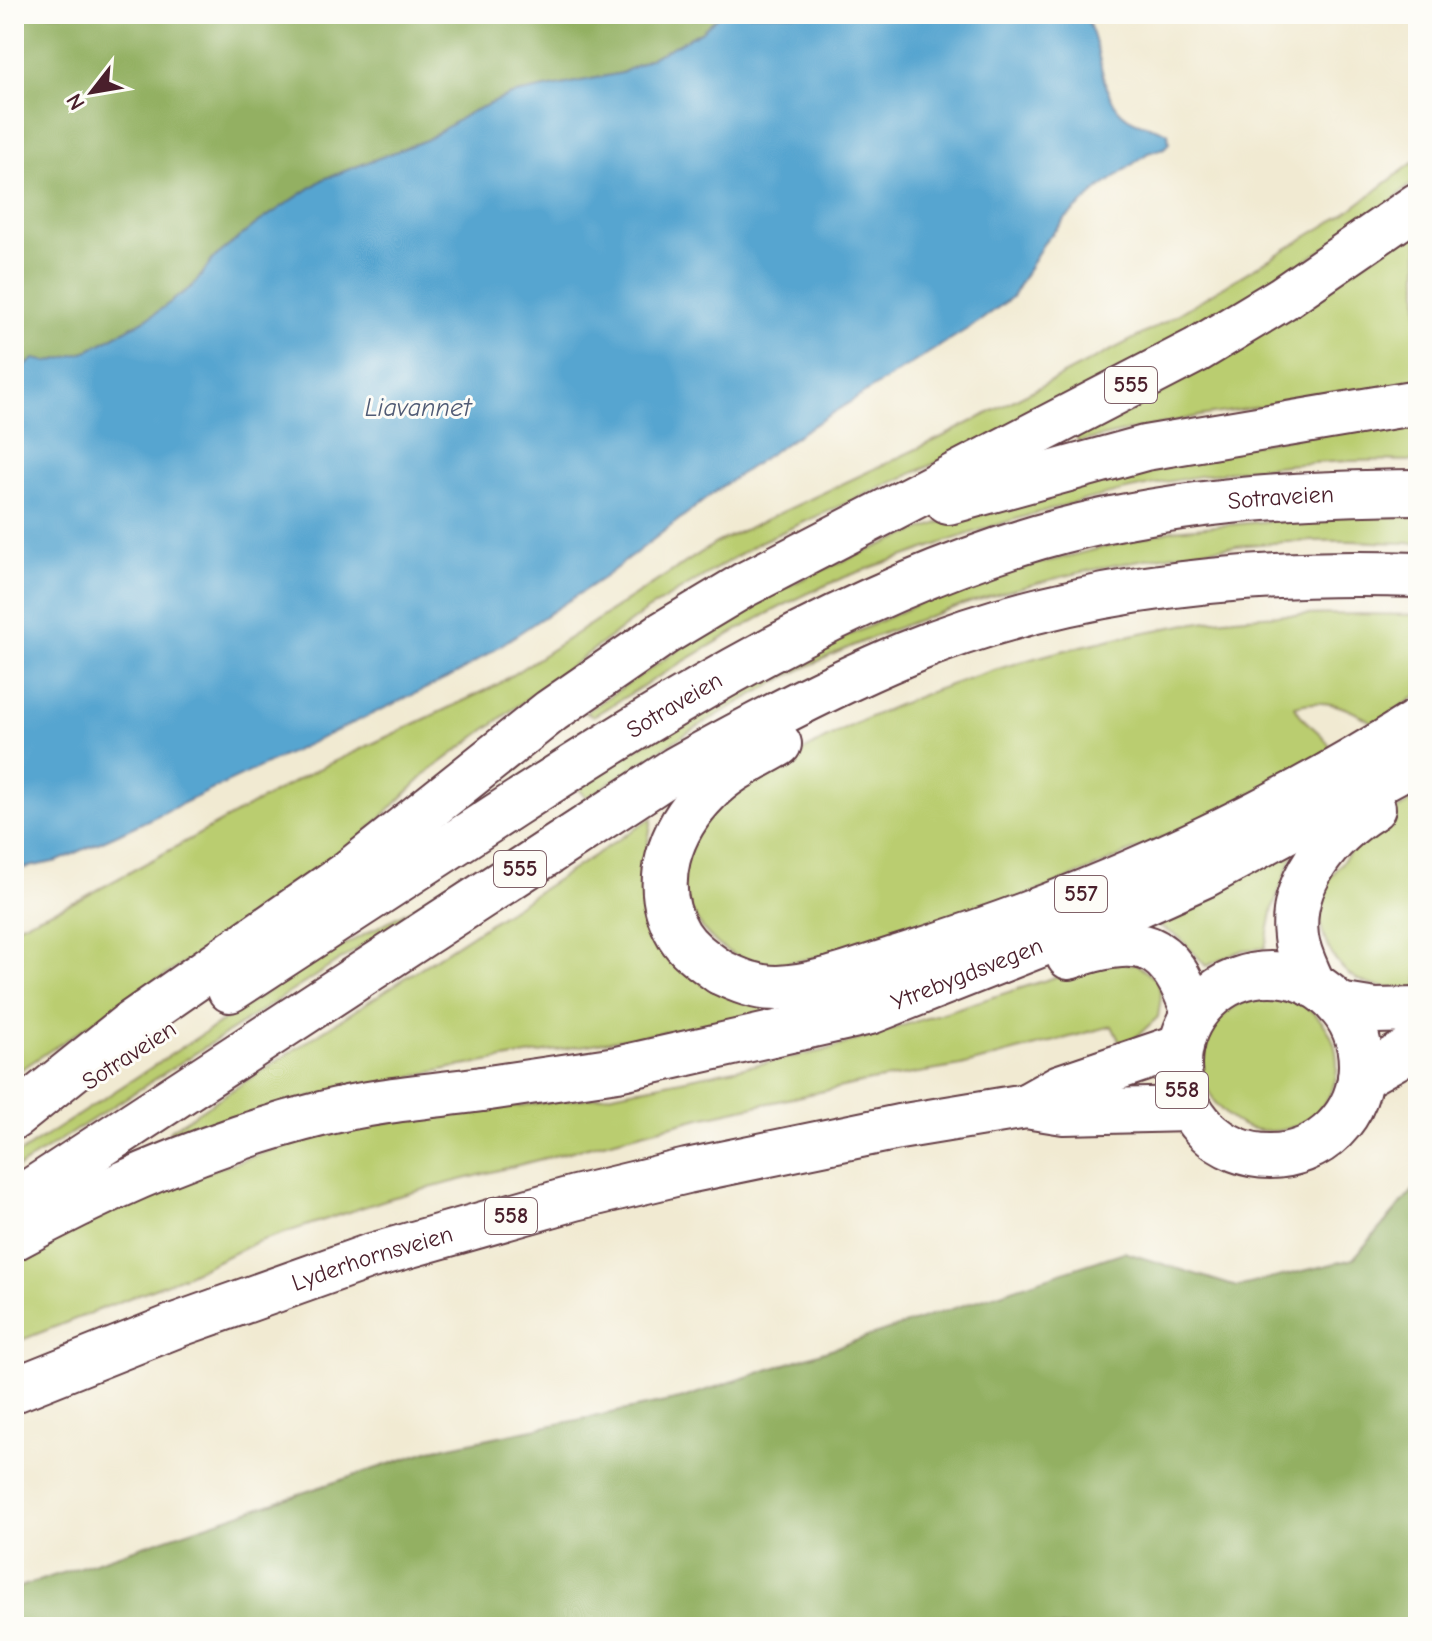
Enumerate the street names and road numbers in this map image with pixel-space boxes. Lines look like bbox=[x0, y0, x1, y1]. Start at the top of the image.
road number: 555 bbox=[1105, 367, 1157, 403]
street label: Sotraveien bbox=[1226, 480, 1334, 515]
street label: Sotraveien bbox=[621, 666, 727, 744]
road number: 555 bbox=[494, 851, 546, 887]
road number: 557 bbox=[1055, 876, 1107, 912]
street label: Ytrebygdsvegen bbox=[887, 931, 1047, 1016]
street label: Sotraveien bbox=[77, 1014, 181, 1096]
road number: 558 bbox=[1156, 1072, 1208, 1108]
road number: 558 bbox=[485, 1198, 537, 1234]
street label: Lyderhornsveien bbox=[288, 1220, 456, 1297]

